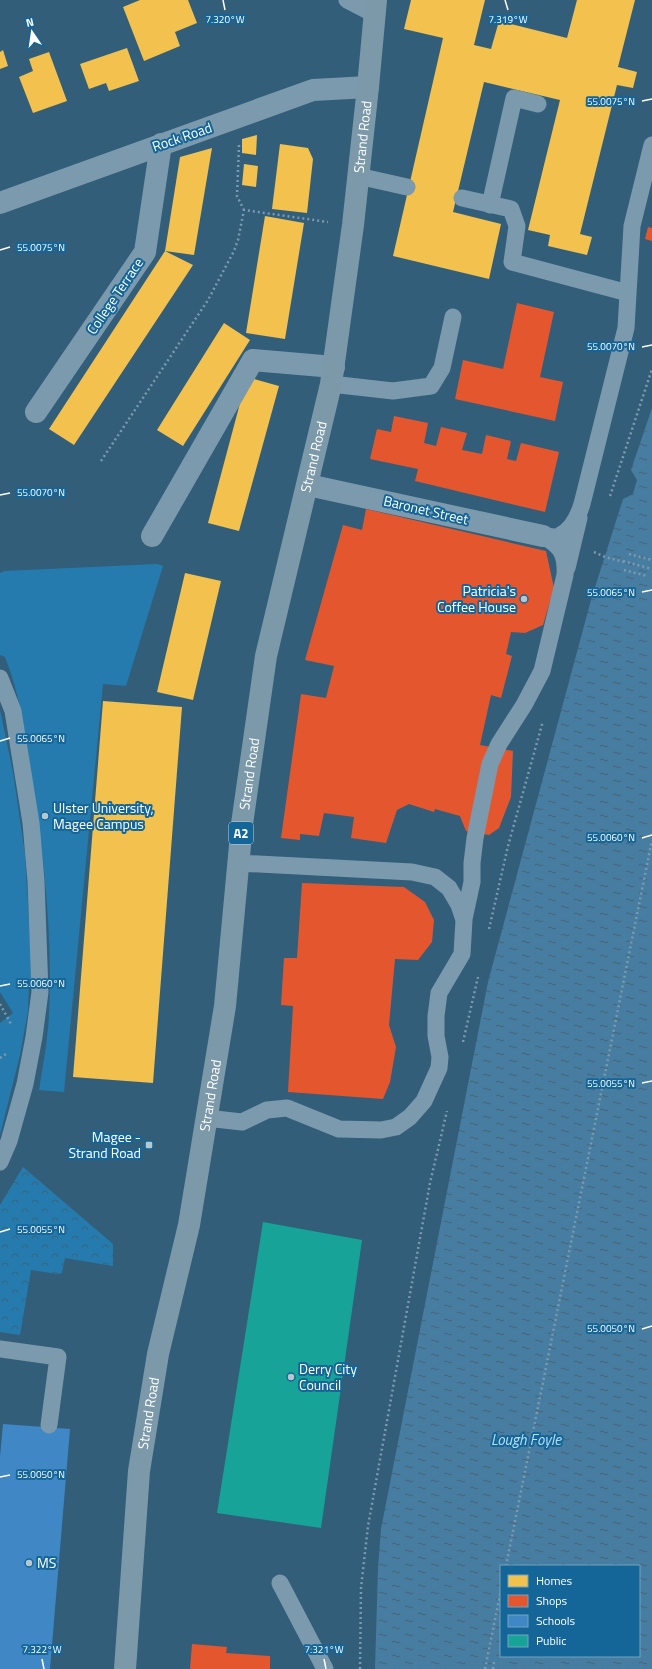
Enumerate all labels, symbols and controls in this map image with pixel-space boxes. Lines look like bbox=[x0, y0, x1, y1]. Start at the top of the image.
north arrow bbox=[12, 12, 52, 52]
text: 7.320°W bbox=[205, 12, 245, 27]
text: 7.319°W bbox=[488, 12, 528, 27]
text: N bbox=[24, 14, 35, 31]
text: 55.0075°N bbox=[587, 94, 635, 109]
street label: Strand Road bbox=[348, 100, 376, 174]
street label: Rock Road bbox=[149, 116, 215, 157]
text: 55.0075°N bbox=[17, 240, 65, 255]
street label: College Terrace bbox=[81, 253, 148, 338]
text: 55.0070°N bbox=[587, 339, 635, 354]
street label: Strand Road bbox=[294, 419, 332, 494]
text: 55.0070°N bbox=[17, 485, 65, 500]
street label: Baronet Street bbox=[382, 490, 471, 529]
place label: Patricia's Coffee House bbox=[437, 580, 516, 617]
text: 55.0065°N bbox=[587, 585, 635, 600]
marker: Patricia's Coffee House bbox=[519, 594, 529, 604]
text: 55.0065°N bbox=[17, 731, 65, 746]
street label: Strand Road bbox=[233, 736, 264, 811]
place label: Ulster University, Magee Campus bbox=[53, 797, 154, 834]
marker: Ulster University, Magee Campus bbox=[40, 811, 50, 821]
road number: A2 bbox=[229, 822, 253, 844]
text: 55.0060°N bbox=[587, 830, 635, 845]
text: 55.0060°N bbox=[17, 976, 65, 991]
street label: Strand Road bbox=[194, 1058, 226, 1133]
text: 55.0055°N bbox=[587, 1076, 635, 1091]
place label: Magee - Strand Road bbox=[68, 1126, 141, 1163]
marker: Magee - Strand Road bbox=[144, 1140, 154, 1150]
text: 55.0055°N bbox=[17, 1222, 65, 1237]
text: 55.0050°N bbox=[587, 1321, 635, 1336]
place label: Derry City Council bbox=[299, 1358, 357, 1395]
marker: Derry City Council bbox=[286, 1372, 296, 1382]
street label: Strand Road bbox=[132, 1376, 164, 1451]
water label: Lough Foyle bbox=[491, 1428, 562, 1451]
text: 55.0050°N bbox=[17, 1467, 65, 1482]
place label: MS bbox=[37, 1552, 56, 1573]
marker: MS bbox=[24, 1558, 34, 1568]
legend bbox=[500, 1565, 640, 1657]
text: Homes bbox=[536, 1571, 572, 1590]
text: Shops bbox=[536, 1591, 568, 1610]
text: Schools bbox=[536, 1611, 576, 1630]
text: Public bbox=[536, 1631, 566, 1650]
text: 7.322°W bbox=[22, 1642, 62, 1657]
text: 7.321°W bbox=[304, 1642, 344, 1657]

